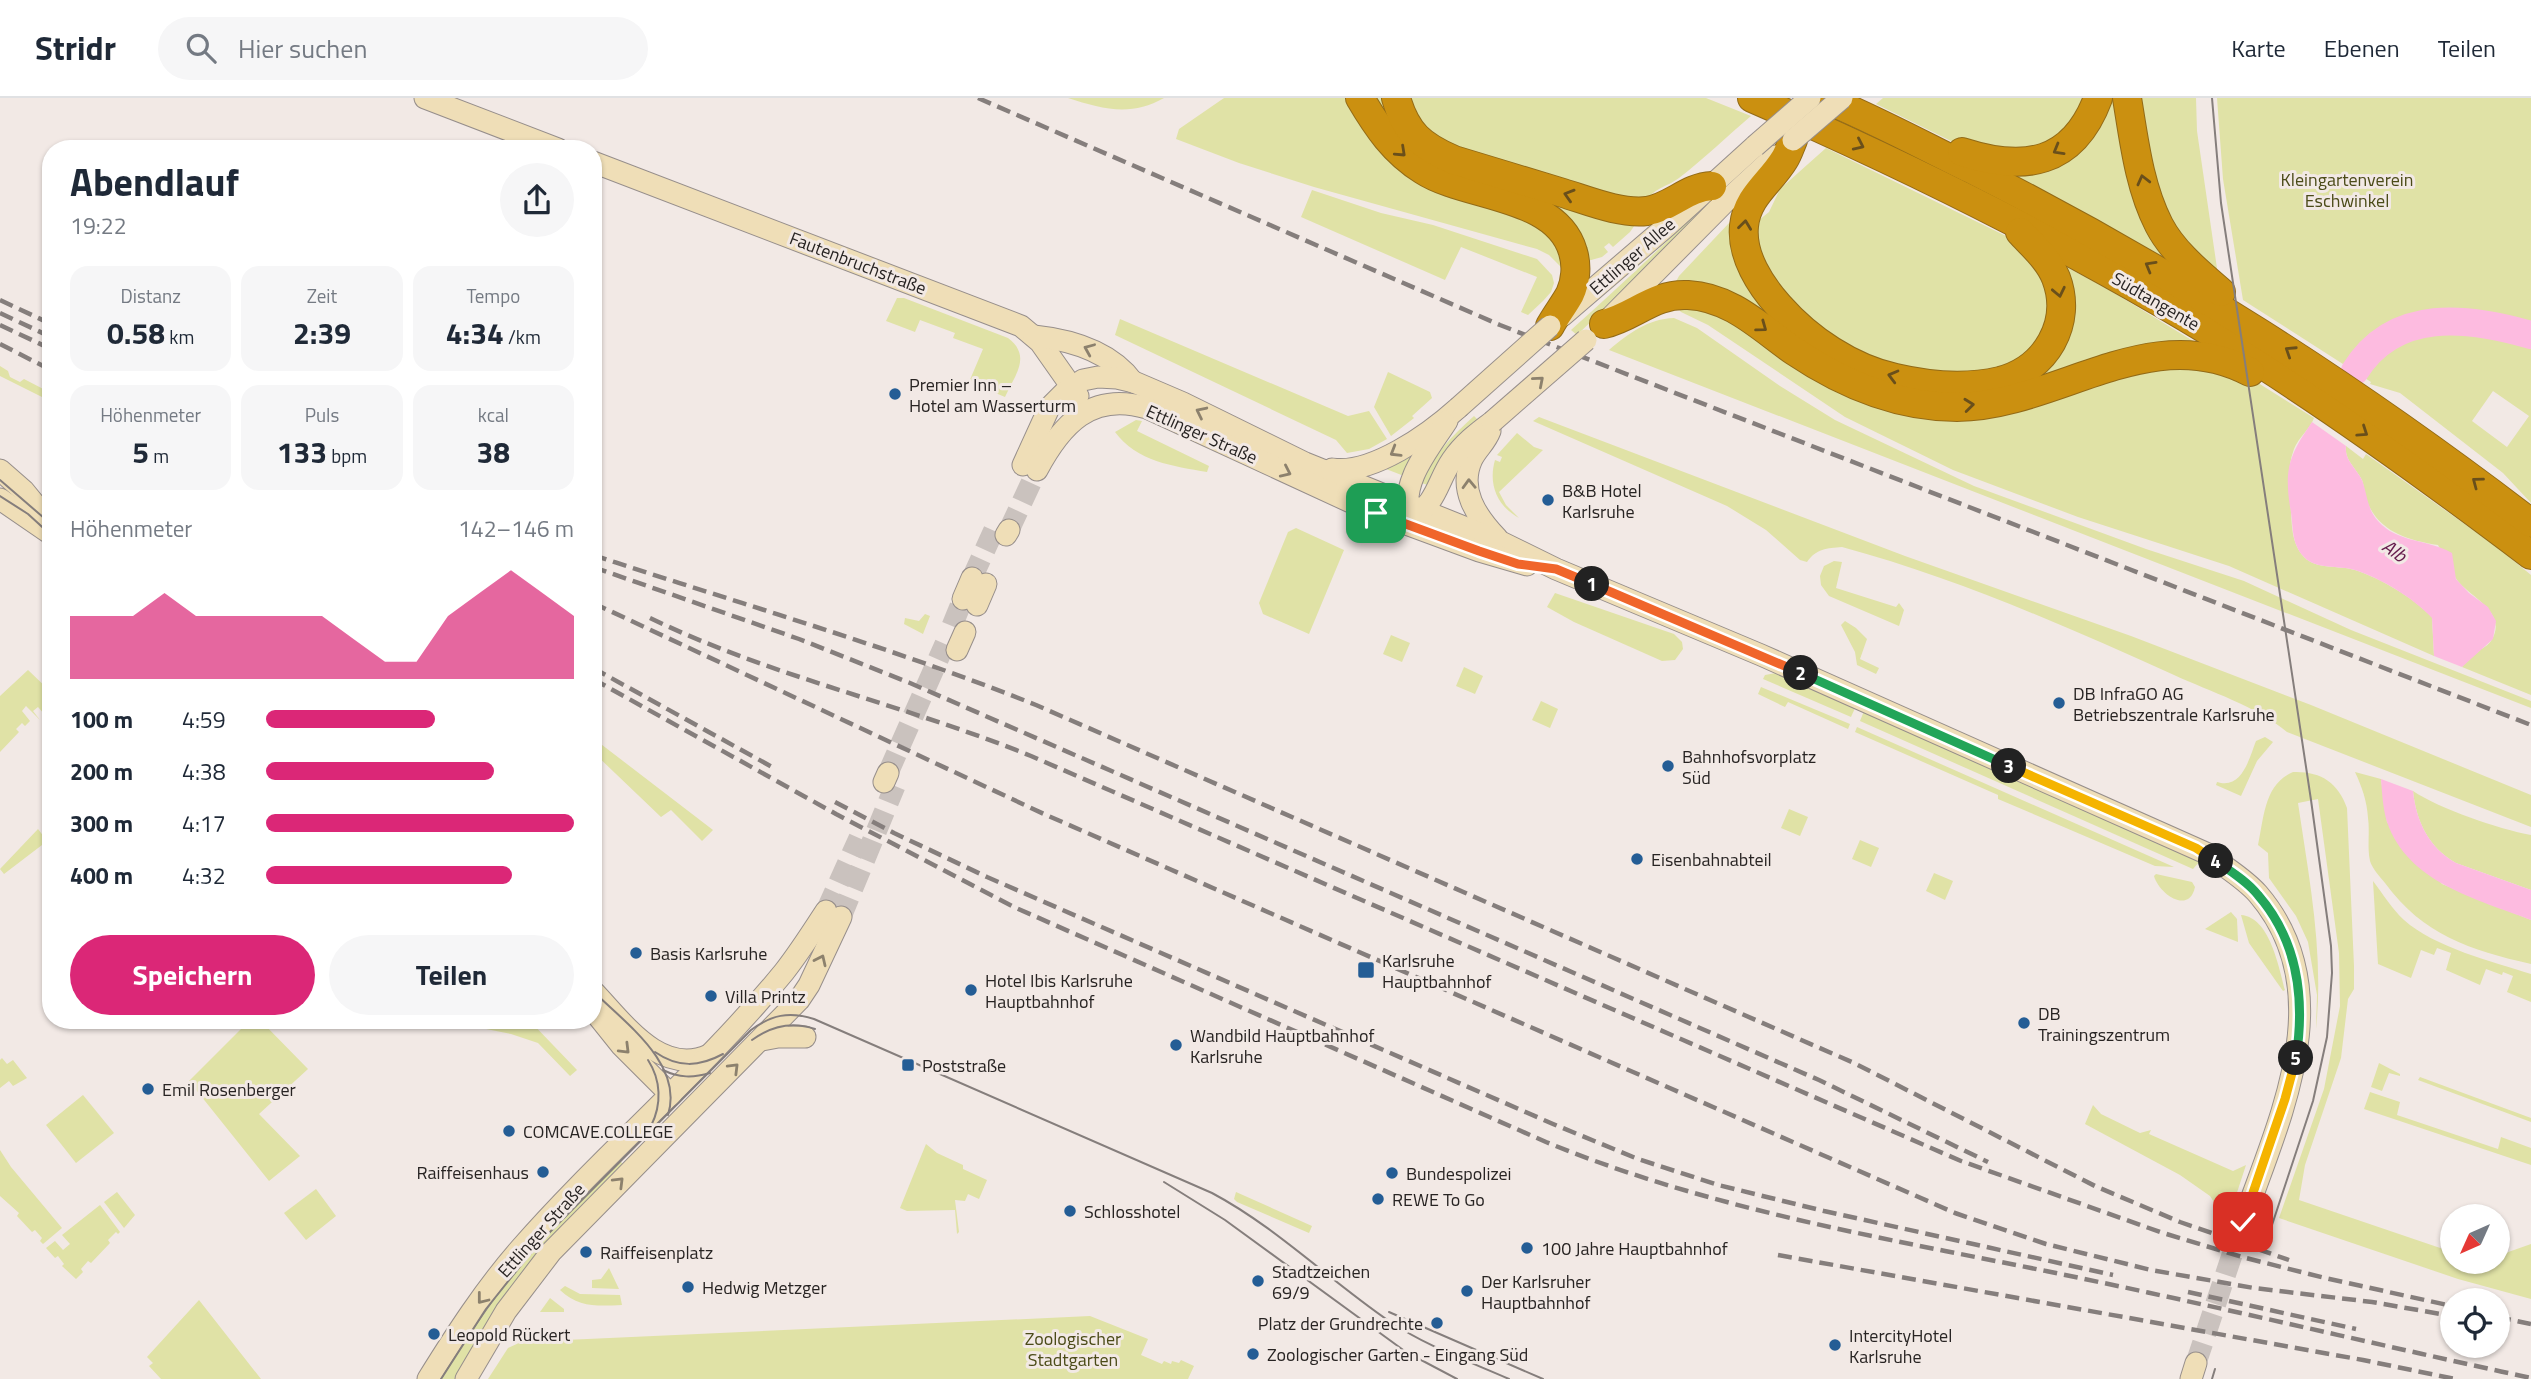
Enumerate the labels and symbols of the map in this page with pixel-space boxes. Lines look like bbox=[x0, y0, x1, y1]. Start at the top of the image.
one-way arrow bbox=[1852, 137, 1864, 151]
one-way arrow bbox=[2052, 142, 2065, 155]
one-way arrow bbox=[1393, 144, 1406, 157]
park label: Kleingartenverein Eschwinkel bbox=[2281, 166, 2413, 214]
one-way arrow bbox=[2137, 174, 2151, 186]
one-way arrow bbox=[1564, 189, 1576, 203]
street label: Ettlinger Allee bbox=[1583, 211, 1681, 301]
one-way arrow bbox=[1737, 219, 1752, 231]
street label: Fautenbruchstraße bbox=[786, 224, 930, 302]
one-way arrow bbox=[2145, 261, 2158, 274]
street label: Südtangente bbox=[2107, 265, 2205, 337]
one-way arrow bbox=[2050, 286, 2065, 298]
one-way arrow bbox=[1754, 319, 1767, 331]
one-way arrow bbox=[1084, 343, 1096, 357]
one-way arrow bbox=[2285, 347, 2298, 360]
one-way arrow bbox=[1887, 370, 1899, 385]
place label: Premier Inn – Hotel am Wasserturm bbox=[909, 371, 1076, 419]
one-way arrow bbox=[1531, 377, 1544, 389]
marker: Premier Inn – Hotel am Wasserturm bbox=[887, 386, 903, 402]
street label: Ettlinger Straße bbox=[1142, 397, 1262, 471]
one-way arrow bbox=[1963, 398, 1975, 413]
one-way arrow bbox=[1196, 406, 1208, 420]
one-way arrow bbox=[2355, 424, 2368, 436]
one-way arrow bbox=[1390, 443, 1403, 456]
one-way arrow bbox=[1279, 464, 1291, 478]
place label: B&B Hotel Karlsruhe bbox=[1562, 477, 1642, 525]
one-way arrow bbox=[2472, 477, 2485, 490]
one-way arrow bbox=[1461, 478, 1477, 489]
pin bbox=[1346, 483, 1406, 543]
marker: B&B Hotel Karlsruhe bbox=[1540, 492, 1556, 508]
water label: Alb bbox=[2377, 531, 2414, 569]
pin: 1 bbox=[1574, 566, 1610, 602]
pin: 2 bbox=[1784, 656, 1818, 690]
place label: DB InfraGO AG Betriebszentrale Karlsruhe bbox=[2073, 680, 2275, 728]
marker: DB InfraGO AG Betriebszentrale Karlsruhe bbox=[2051, 695, 2067, 711]
place label: Bahnhofsvorplatz Süd bbox=[1682, 743, 1816, 791]
pin: 3 bbox=[1992, 748, 2026, 784]
marker: Bahnhofsvorplatz Süd bbox=[1660, 758, 1676, 774]
pin: 4 bbox=[2198, 844, 2234, 878]
place label: Eisenbahnabteil bbox=[1651, 846, 1772, 873]
marker: Eisenbahnabteil bbox=[1629, 851, 1645, 867]
place label: Basis Karlsruhe bbox=[650, 940, 767, 967]
marker: Basis Karlsruhe bbox=[628, 945, 644, 961]
place label: Karlsruhe Hauptbahnhof bbox=[1382, 947, 1491, 995]
one-way arrow bbox=[813, 955, 827, 967]
marker: Karlsruhe Hauptbahnhof bbox=[1356, 960, 1376, 980]
place label: Hotel Ibis Karlsruhe Hauptbahnhof bbox=[985, 967, 1133, 1015]
marker: Hotel Ibis Karlsruhe Hauptbahnhof bbox=[963, 982, 979, 998]
place label: Villa Printz bbox=[725, 983, 806, 1010]
marker: Villa Printz bbox=[703, 988, 719, 1004]
place label: DB Trainingszentrum bbox=[2038, 1000, 2170, 1048]
marker: DB Trainingszentrum bbox=[2016, 1015, 2032, 1031]
place label: Wandbild Hauptbahnhof Karlsruhe bbox=[1190, 1022, 1374, 1070]
marker: Wandbild Hauptbahnhof Karlsruhe bbox=[1168, 1037, 1184, 1053]
one-way arrow bbox=[617, 1040, 630, 1053]
pin: 5 bbox=[2278, 1040, 2314, 1076]
place label: Poststraße bbox=[922, 1052, 1006, 1079]
marker: Poststraße bbox=[900, 1057, 916, 1073]
one-way arrow bbox=[726, 1063, 739, 1076]
place label: Emil Rosenberger bbox=[162, 1076, 296, 1103]
marker: Emil Rosenberger bbox=[140, 1081, 156, 1097]
place label: COMCAVE.COLLEGE bbox=[523, 1118, 673, 1145]
marker: COMCAVE.COLLEGE bbox=[501, 1123, 517, 1139]
place label: Raiffeisenhaus bbox=[416, 1159, 529, 1186]
place label: Bundespolizei bbox=[1406, 1160, 1512, 1187]
marker: Raiffeisenhaus bbox=[535, 1164, 551, 1180]
marker: Bundespolizei bbox=[1384, 1165, 1400, 1181]
street label: Ettlinger Straße bbox=[491, 1177, 591, 1283]
one-way arrow bbox=[610, 1178, 623, 1191]
place label: REWE To Go bbox=[1392, 1186, 1485, 1213]
marker: REWE To Go bbox=[1370, 1191, 1386, 1207]
pin bbox=[2213, 1192, 2273, 1252]
place label: Schlosshotel bbox=[1084, 1198, 1180, 1225]
marker: Schlosshotel bbox=[1062, 1203, 1078, 1219]
north arrow bbox=[2440, 1204, 2510, 1274]
place label: 100 Jahre Hauptbahnhof bbox=[1541, 1235, 1728, 1262]
place label: Raiffeisenplatz bbox=[600, 1239, 713, 1266]
marker: 100 Jahre Hauptbahnhof bbox=[1519, 1240, 1535, 1256]
marker: Raiffeisenplatz bbox=[578, 1244, 594, 1260]
place label: Stadtzeichen 69/9 bbox=[1272, 1258, 1370, 1306]
place label: Der Karlsruher Hauptbahnhof bbox=[1481, 1268, 1591, 1316]
marker: Stadtzeichen 69/9 bbox=[1250, 1273, 1266, 1289]
place label: Hedwig Metzger bbox=[702, 1274, 827, 1301]
marker: Hedwig Metzger bbox=[680, 1279, 696, 1295]
marker: Der Karlsruher Hauptbahnhof bbox=[1459, 1283, 1475, 1299]
one-way arrow bbox=[477, 1291, 490, 1304]
place label: Platz der Grundrechte bbox=[1258, 1310, 1423, 1337]
marker: Platz der Grundrechte bbox=[1429, 1315, 1445, 1331]
place label: Leopold Rückert bbox=[448, 1321, 571, 1348]
place label: IntercityHotel Karlsruhe bbox=[1849, 1322, 1952, 1370]
park label: Zoologischer Stadtgarten bbox=[1025, 1325, 1121, 1373]
marker: Leopold Rückert bbox=[426, 1326, 442, 1342]
marker: IntercityHotel Karlsruhe bbox=[1827, 1337, 1843, 1353]
place label: Zoologischer Garten - Eingang Süd bbox=[1267, 1341, 1528, 1368]
marker: Zoologischer Garten - Eingang Süd bbox=[1245, 1346, 1261, 1362]

